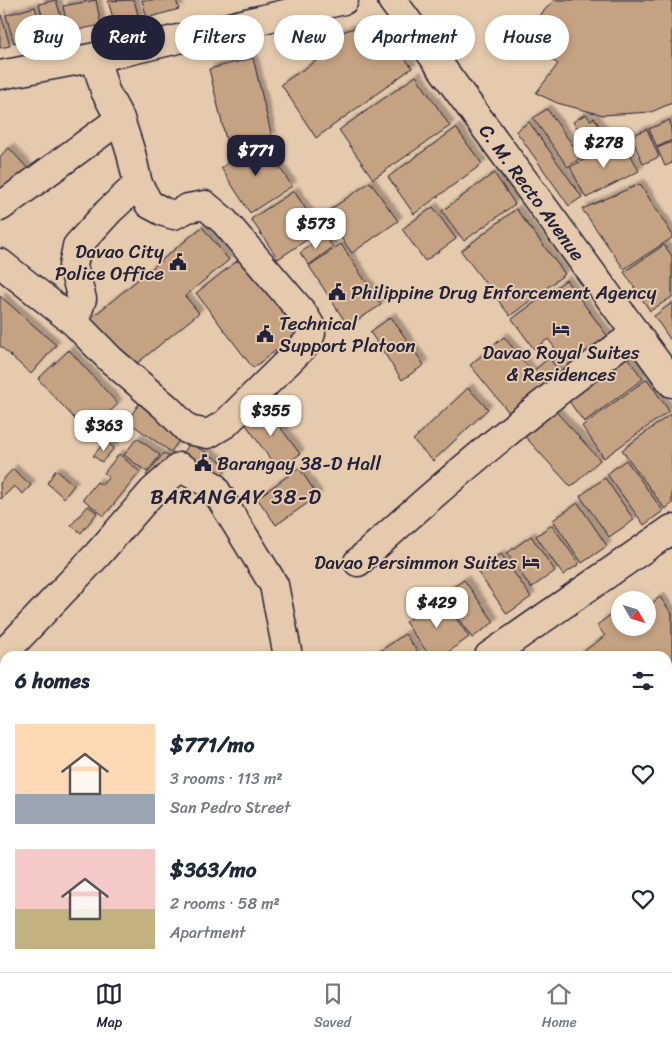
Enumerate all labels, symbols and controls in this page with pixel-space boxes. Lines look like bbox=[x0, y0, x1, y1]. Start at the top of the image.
chip: Buy bbox=[15, 15, 81, 60]
chip: Rent bbox=[91, 15, 165, 60]
chip: Filters bbox=[175, 15, 264, 60]
chip: New bbox=[274, 15, 344, 60]
chip: Apartment bbox=[354, 15, 475, 60]
chip: House bbox=[485, 15, 569, 60]
street label: C. M. Recto Avenue bbox=[470, 117, 594, 268]
pin: $278 bbox=[574, 126, 634, 169]
text: $278 bbox=[585, 128, 623, 157]
pin: $771 bbox=[226, 134, 286, 177]
text: $771 bbox=[238, 136, 274, 165]
pin: $573 bbox=[286, 208, 346, 250]
text: $573 bbox=[297, 209, 335, 238]
place label: Davao City Police Office bbox=[55, 235, 164, 290]
public building icon: Davao City Police Office bbox=[168, 252, 188, 272]
place label: Philippine Drug Enforcement Agency bbox=[351, 276, 657, 309]
public building icon: Philippine Drug Enforcement Agency bbox=[327, 282, 347, 302]
place label: Technical Support Platoon bbox=[279, 307, 416, 362]
hotel icon: Davao Royal Suites & Residences bbox=[551, 319, 571, 339]
public building icon: Technical Support Platoon bbox=[255, 324, 275, 344]
place label: Davao Royal Suites & Residences bbox=[483, 336, 640, 391]
pin: $355 bbox=[241, 394, 301, 437]
text: $355 bbox=[251, 396, 291, 425]
pin: $363 bbox=[74, 410, 134, 452]
text: $363 bbox=[85, 411, 123, 440]
place label: Barangay 38-D Hall bbox=[217, 447, 381, 480]
public building icon: Barangay 38-D Hall bbox=[193, 453, 213, 473]
district label: BARANGAY 38-D bbox=[150, 478, 322, 516]
place label: Davao Persimmon Suites bbox=[314, 546, 517, 579]
hotel icon: Davao Persimmon Suites bbox=[521, 552, 541, 572]
pin: $429 bbox=[407, 586, 467, 629]
text: $429 bbox=[417, 588, 457, 617]
north arrow bbox=[611, 591, 656, 636]
map controls bbox=[611, 591, 656, 636]
text: 6 homes bbox=[15, 662, 90, 700]
icon: filters bbox=[629, 667, 657, 695]
text: $771/mo bbox=[170, 726, 254, 764]
icon: home bbox=[55, 744, 115, 804]
icon: heart bbox=[629, 760, 657, 788]
text: 3 rooms · 113 m² bbox=[170, 764, 282, 793]
text: San Pedro Street bbox=[170, 793, 291, 822]
text: $363/mo bbox=[170, 851, 256, 889]
icon: home bbox=[55, 869, 115, 929]
icon: heart bbox=[629, 885, 657, 913]
text: 2 rooms · 58 m² bbox=[170, 889, 280, 918]
text: Apartment bbox=[170, 918, 246, 947]
tab: Map bbox=[95, 980, 123, 1035]
tab: Saved bbox=[314, 980, 351, 1035]
tab: Home bbox=[542, 980, 577, 1035]

